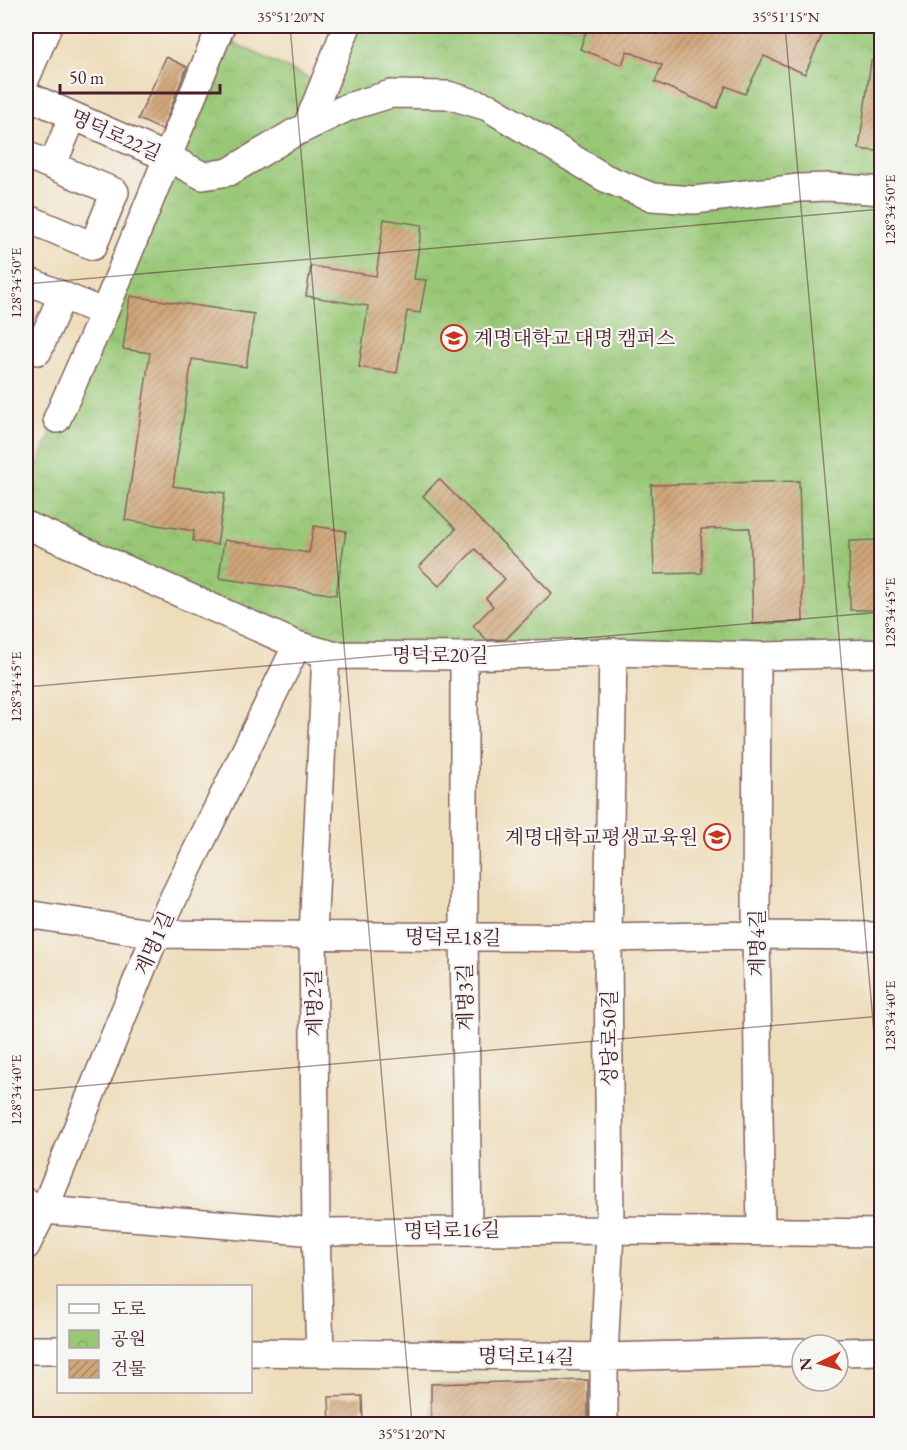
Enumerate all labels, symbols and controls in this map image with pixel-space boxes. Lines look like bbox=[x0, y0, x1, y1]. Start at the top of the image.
text: 35°51'20"N bbox=[257, 7, 325, 26]
text: 35°51'15"N bbox=[752, 7, 820, 26]
scale bar bbox=[60, 57, 220, 95]
text: 50 m bbox=[69, 66, 104, 89]
street label: 명덕로22길 bbox=[67, 104, 165, 166]
text: 128°34'50"E bbox=[880, 174, 899, 246]
text: 128°34'50"E bbox=[6, 247, 25, 319]
school or university icon: 계명대학교 대명 캠퍼스 bbox=[439, 323, 469, 353]
place label: 계명대학교 대명 캠퍼스 bbox=[474, 325, 675, 351]
text: 128°34'45"E bbox=[880, 577, 899, 649]
street label: 명덕로20길 bbox=[392, 642, 488, 668]
text: 128°34'45"E bbox=[6, 651, 25, 723]
school or university icon: 계명대학교평생교육원 bbox=[702, 822, 732, 852]
place label: 계명대학교평생교육원 bbox=[505, 824, 698, 850]
street label: 계명1길 bbox=[128, 907, 180, 979]
street label: 계명4길 bbox=[744, 909, 770, 977]
street label: 명덕로18길 bbox=[405, 923, 501, 951]
street label: 계명3길 bbox=[451, 963, 479, 1031]
street label: 계명2길 bbox=[300, 969, 328, 1037]
text: 128°34'40"E bbox=[880, 980, 899, 1052]
street label: 성당로50길 bbox=[596, 990, 622, 1086]
text: 128°34'40"E bbox=[6, 1054, 25, 1126]
street label: 명덕로16길 bbox=[404, 1216, 500, 1244]
legend bbox=[57, 1285, 252, 1393]
text: 도로 bbox=[111, 1297, 146, 1320]
text: 공원 bbox=[111, 1327, 146, 1350]
north arrow bbox=[790, 1333, 850, 1393]
street label: 명덕로14길 bbox=[478, 1342, 574, 1370]
text: 건물 bbox=[111, 1357, 146, 1380]
text: N bbox=[795, 1357, 817, 1372]
text: 35°51'20"N bbox=[378, 1424, 446, 1443]

